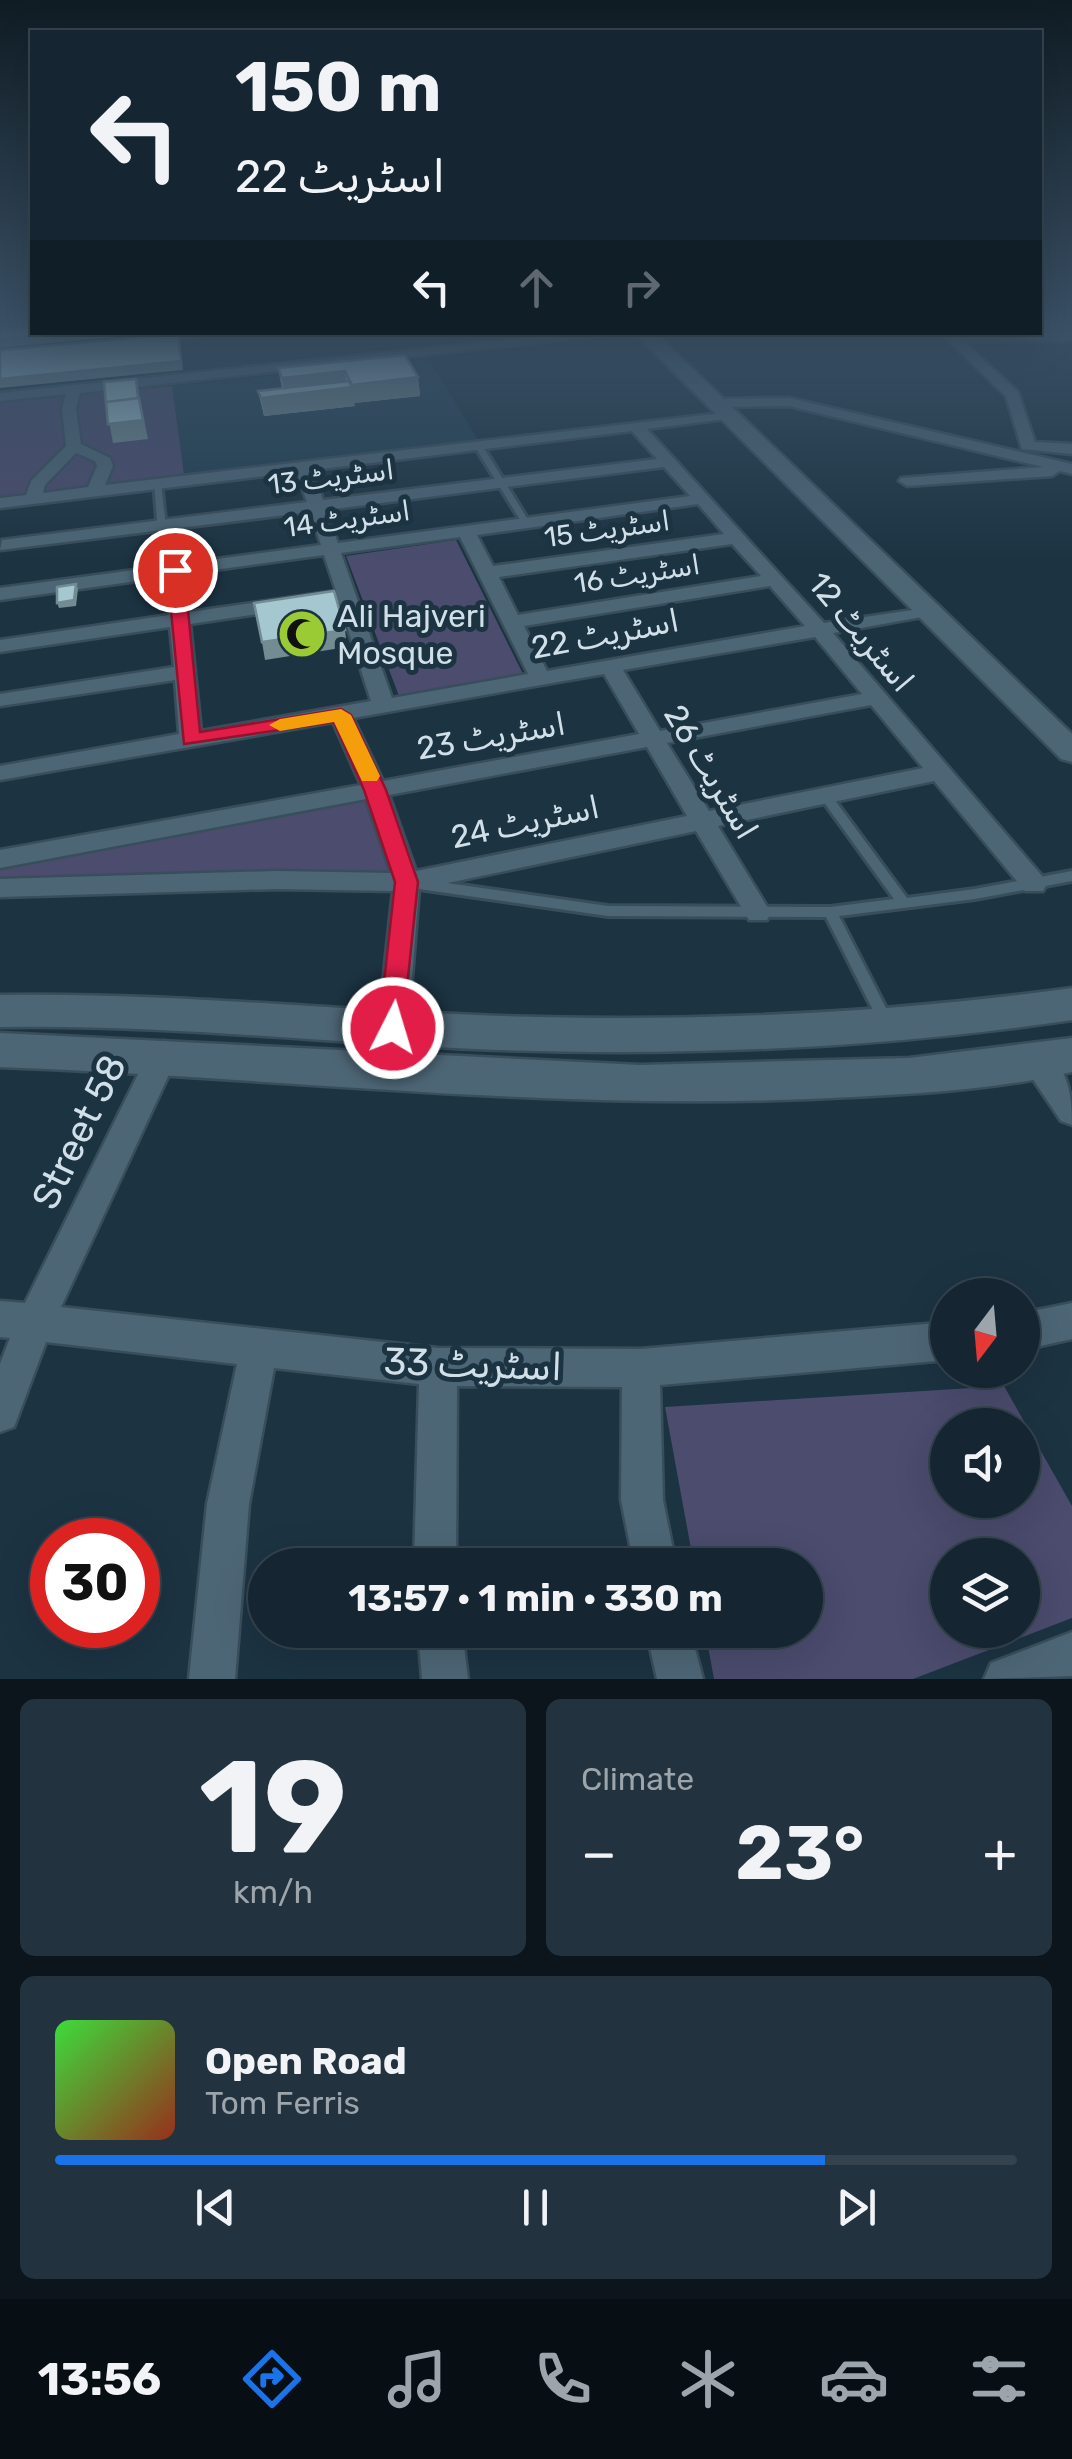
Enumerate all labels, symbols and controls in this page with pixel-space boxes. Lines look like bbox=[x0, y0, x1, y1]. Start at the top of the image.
text: 150 m bbox=[235, 46, 442, 129]
icon: left bbox=[70, 70, 200, 200]
text: اسٹریٹ 22 bbox=[235, 150, 445, 203]
icon: left bbox=[404, 260, 459, 315]
icon: ahead bbox=[509, 260, 564, 315]
icon: right bbox=[614, 260, 669, 315]
street label: اسٹریٹ 13 bbox=[266, 453, 396, 501]
street label: اسٹریٹ 14 bbox=[282, 494, 412, 544]
street label: اسٹریٹ 15 bbox=[542, 504, 672, 554]
pin bbox=[133, 528, 218, 613]
icon: arrive bbox=[148, 543, 203, 598]
street label: اسٹریٹ 16 bbox=[572, 548, 702, 600]
street label: اسٹریٹ 12 bbox=[800, 564, 922, 700]
place label: Ali Hajveri Mosque bbox=[337, 597, 486, 672]
street label: اسٹریٹ 22 bbox=[528, 601, 682, 667]
mosque icon: Ali Hajveri Mosque bbox=[276, 608, 328, 660]
street label: اسٹریٹ 26 bbox=[656, 698, 766, 846]
street label: اسٹریٹ 23 bbox=[414, 704, 568, 768]
street label: اسٹریٹ 24 bbox=[447, 788, 603, 856]
position arrow bbox=[341, 976, 445, 1080]
street label: Street 58 bbox=[22, 1047, 136, 1217]
north arrow bbox=[930, 1278, 1040, 1388]
map controls bbox=[930, 1278, 1040, 1648]
street label: اسٹریٹ 33 bbox=[383, 1338, 563, 1390]
button: sound bbox=[930, 1408, 1040, 1518]
speed limit sign: 30 bbox=[30, 1518, 160, 1648]
button: layers bbox=[930, 1538, 1040, 1648]
text: 13:57 · 1 min · 330 m bbox=[348, 1575, 723, 1621]
text: 19 bbox=[199, 1730, 347, 1885]
text: Climate bbox=[581, 1760, 694, 1798]
text: 23° bbox=[735, 1809, 864, 1898]
text: − bbox=[581, 1821, 617, 1886]
text: + bbox=[983, 1821, 1017, 1886]
text: km/h bbox=[233, 1873, 313, 1911]
text: Open Road bbox=[205, 2038, 407, 2084]
text: Tom Ferris bbox=[205, 2084, 360, 2122]
icon: previous bbox=[188, 2180, 243, 2235]
icon: pause bbox=[508, 2180, 563, 2235]
icon: next bbox=[829, 2180, 884, 2235]
icon: directions bbox=[237, 2344, 307, 2414]
icon: music bbox=[382, 2344, 452, 2414]
icon: phone bbox=[528, 2344, 598, 2414]
icon: climate bbox=[673, 2344, 743, 2414]
icon: car bbox=[819, 2344, 889, 2414]
icon: filters bbox=[964, 2344, 1034, 2414]
text: 13:56 bbox=[38, 2353, 161, 2406]

